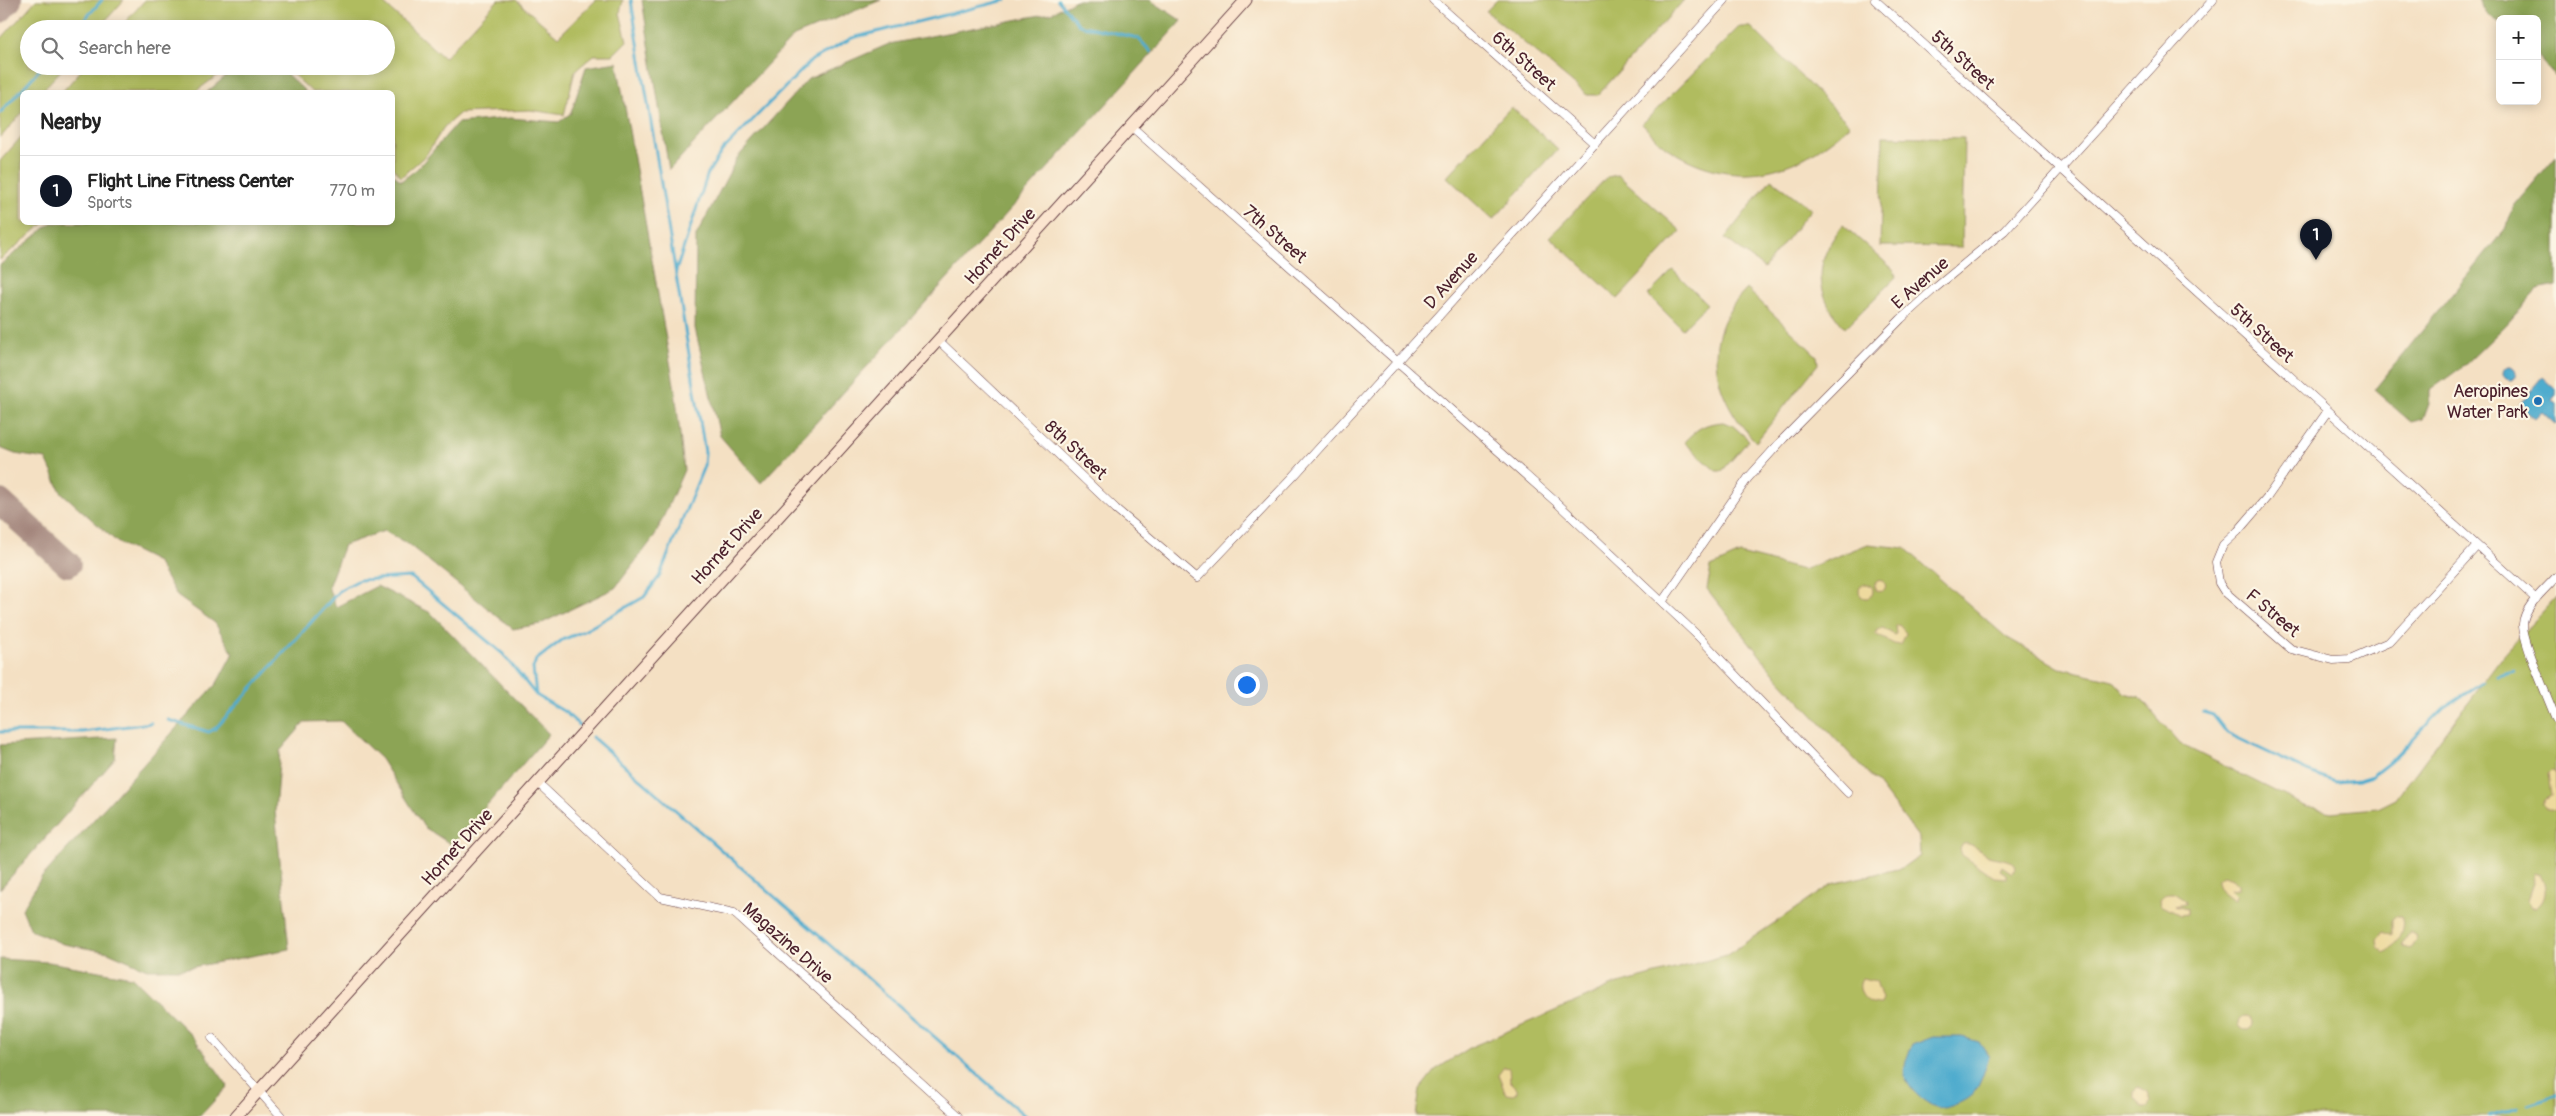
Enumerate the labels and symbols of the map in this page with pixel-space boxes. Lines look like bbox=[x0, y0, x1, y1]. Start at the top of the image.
street label: 6th Street bbox=[1487, 26, 1561, 97]
street label: 5th Street bbox=[1926, 26, 2000, 96]
street label: 7th Street bbox=[1238, 200, 1312, 269]
street label: Hornet Drive bbox=[960, 203, 1041, 290]
pin: 1 bbox=[2300, 219, 2332, 260]
street label: D Avenue bbox=[1419, 246, 1484, 314]
street label: E Avenue bbox=[1887, 252, 1954, 315]
street label: 5th Street bbox=[2225, 299, 2299, 369]
place label: Aeropines Water Park bbox=[2447, 380, 2528, 424]
marker: Aeropines Water Park bbox=[2532, 395, 2544, 407]
street label: 8th Street bbox=[1039, 416, 1112, 486]
street label: Hornet Drive bbox=[687, 503, 768, 590]
street label: F Street bbox=[2241, 584, 2305, 643]
your location bbox=[1234, 672, 1260, 698]
street label: Hornet Drive bbox=[417, 804, 498, 891]
street label: Magazine Drive bbox=[738, 898, 838, 989]

